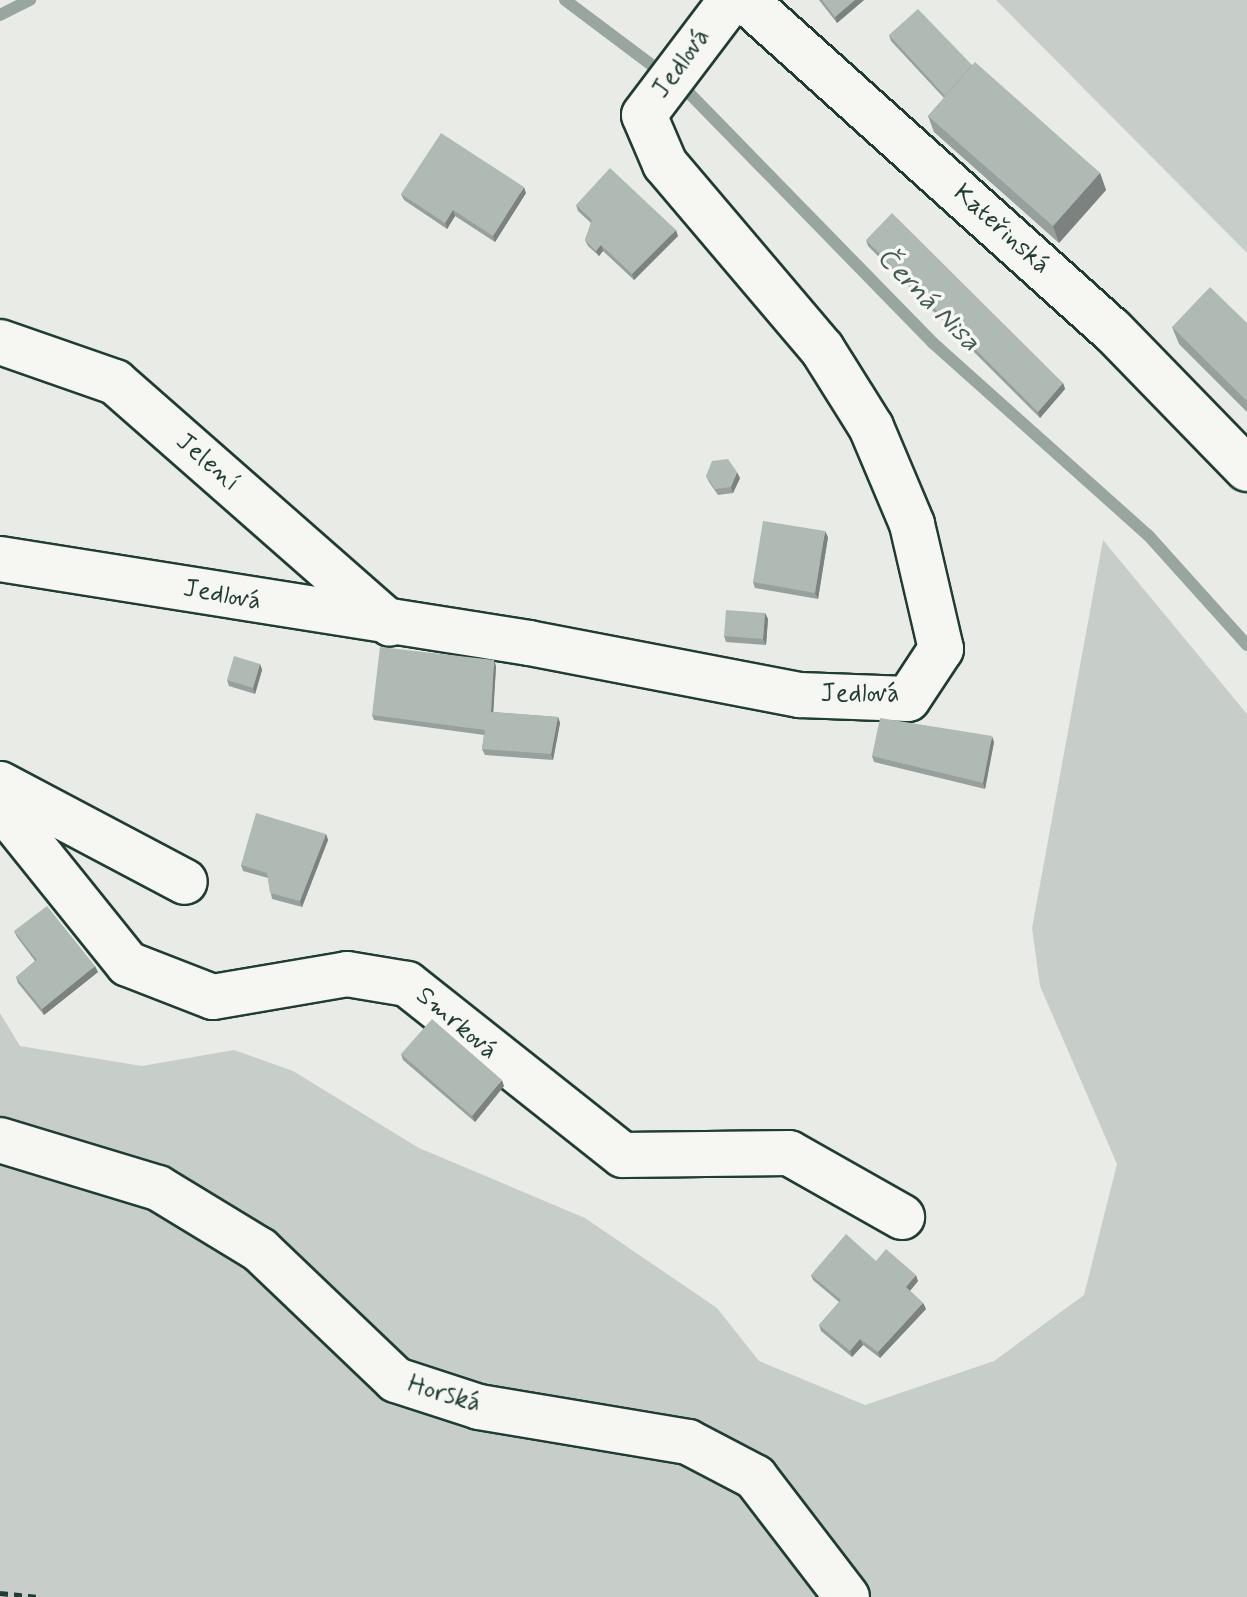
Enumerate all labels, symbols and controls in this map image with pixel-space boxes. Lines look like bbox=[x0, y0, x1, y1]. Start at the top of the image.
street label: Jedlová bbox=[646, 23, 718, 105]
street label: Kateřinská bbox=[946, 178, 1056, 282]
water label: Černá Nisa bbox=[868, 241, 986, 359]
street label: Jelení bbox=[169, 427, 245, 499]
street label: Jedlová bbox=[180, 574, 264, 618]
street label: Jedlová bbox=[821, 679, 899, 711]
street label: Smrková bbox=[409, 981, 503, 1067]
street label: Horská bbox=[404, 1370, 484, 1420]

